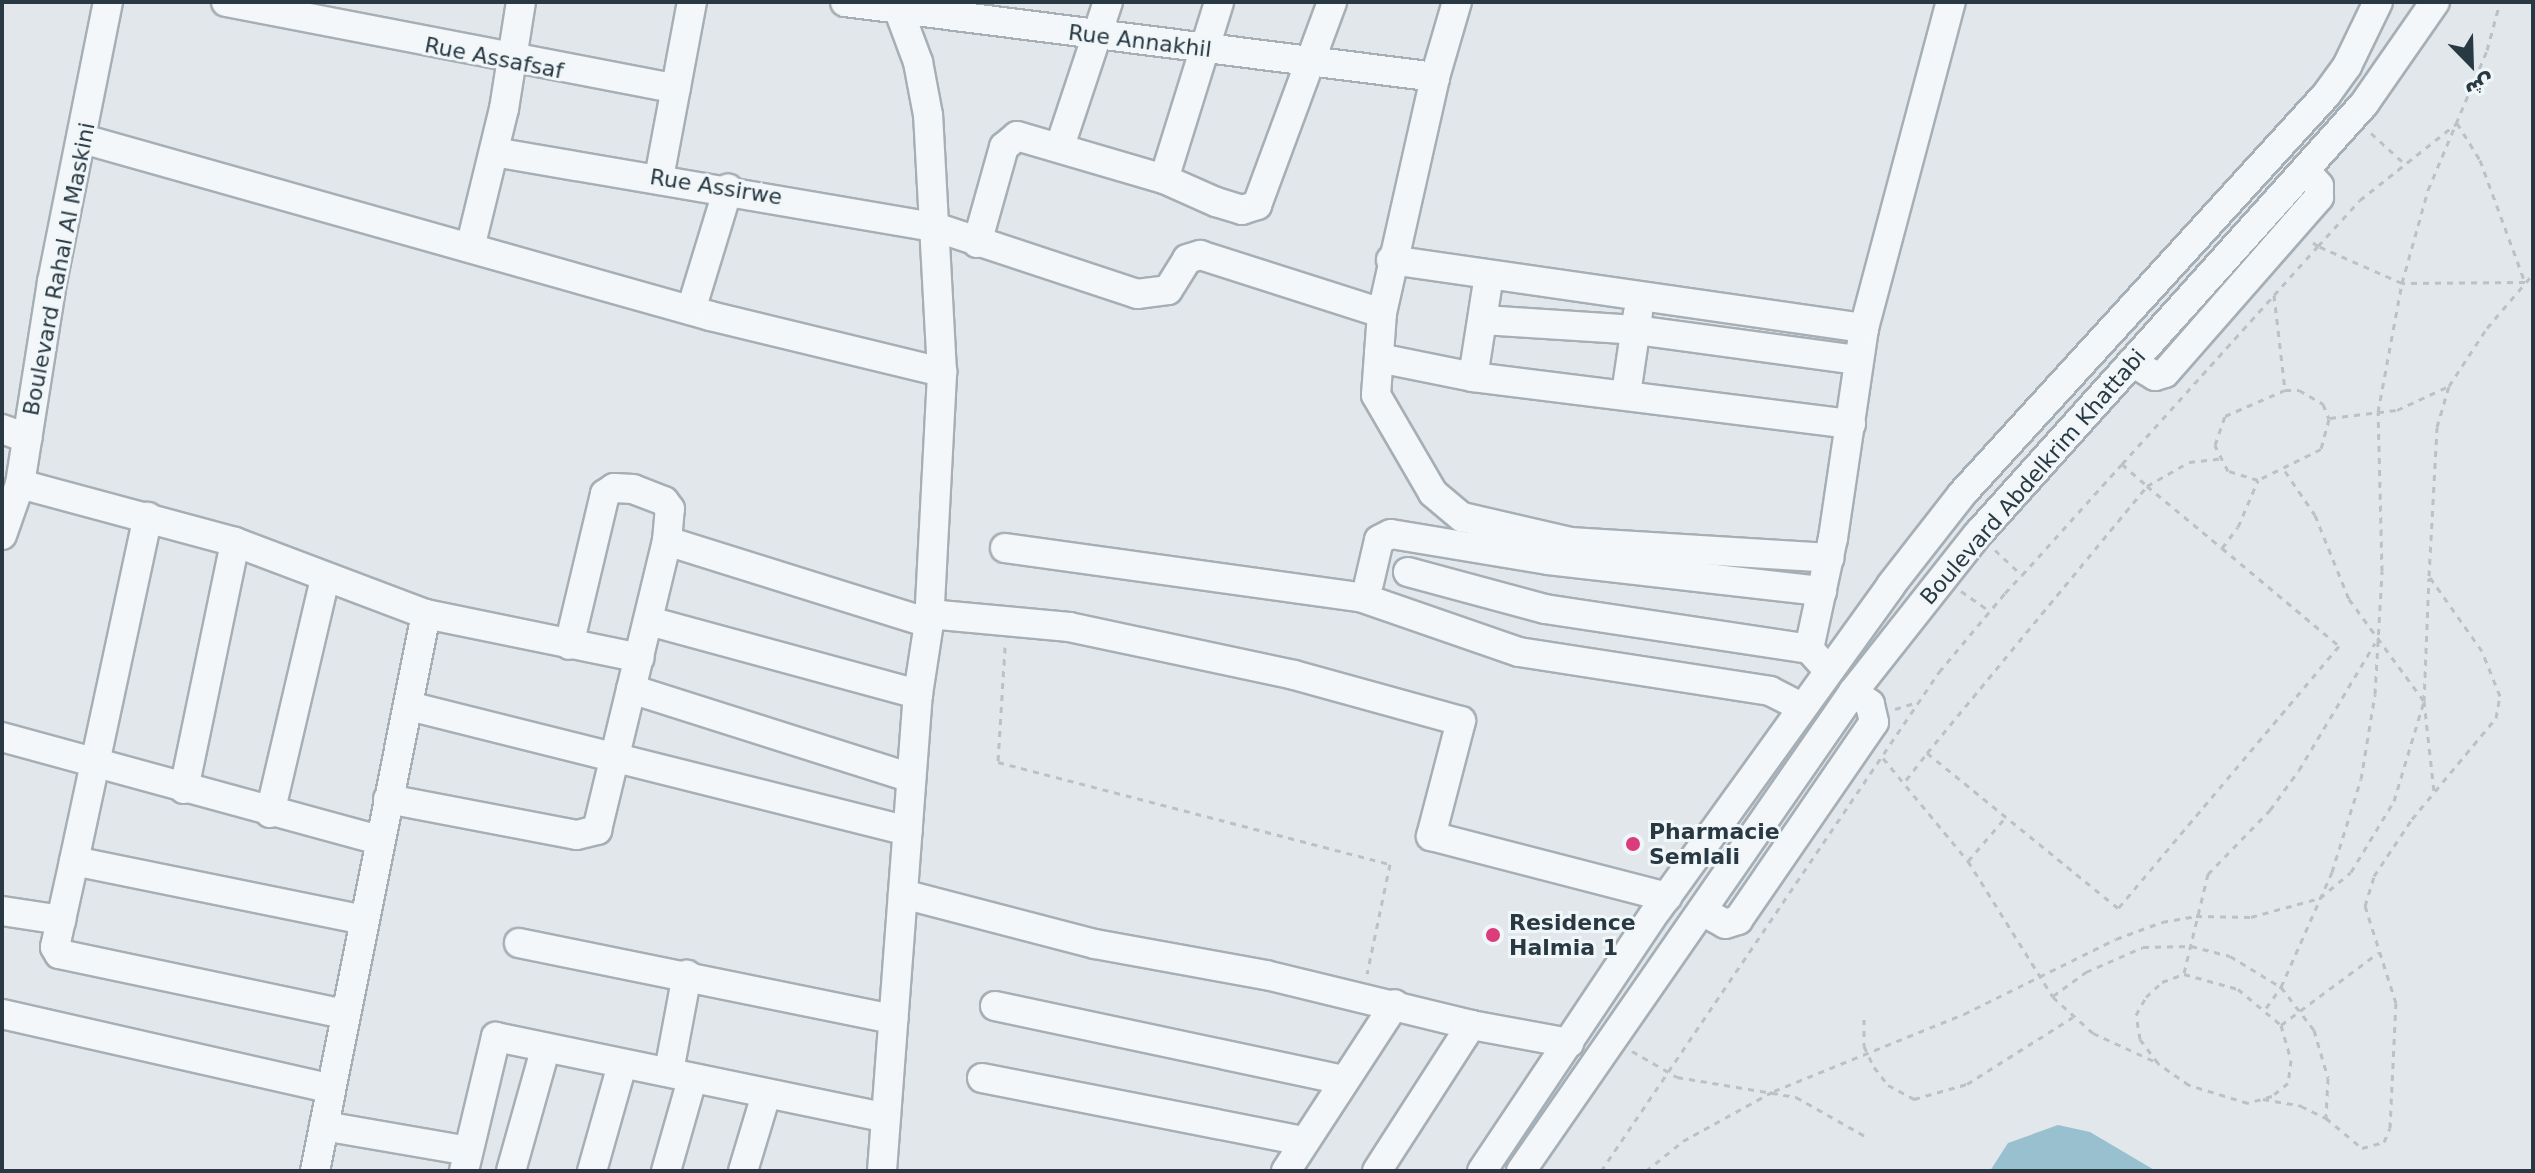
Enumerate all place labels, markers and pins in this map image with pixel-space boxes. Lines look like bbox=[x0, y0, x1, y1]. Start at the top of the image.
place label: Pharmacie Semlali bbox=[1649, 818, 1780, 870]
marker: Pharmacie Semlali bbox=[1624, 835, 1642, 853]
place label: Residence Halmia 1 bbox=[1509, 909, 1636, 960]
marker: Residence Halmia 1 bbox=[1484, 926, 1502, 944]

